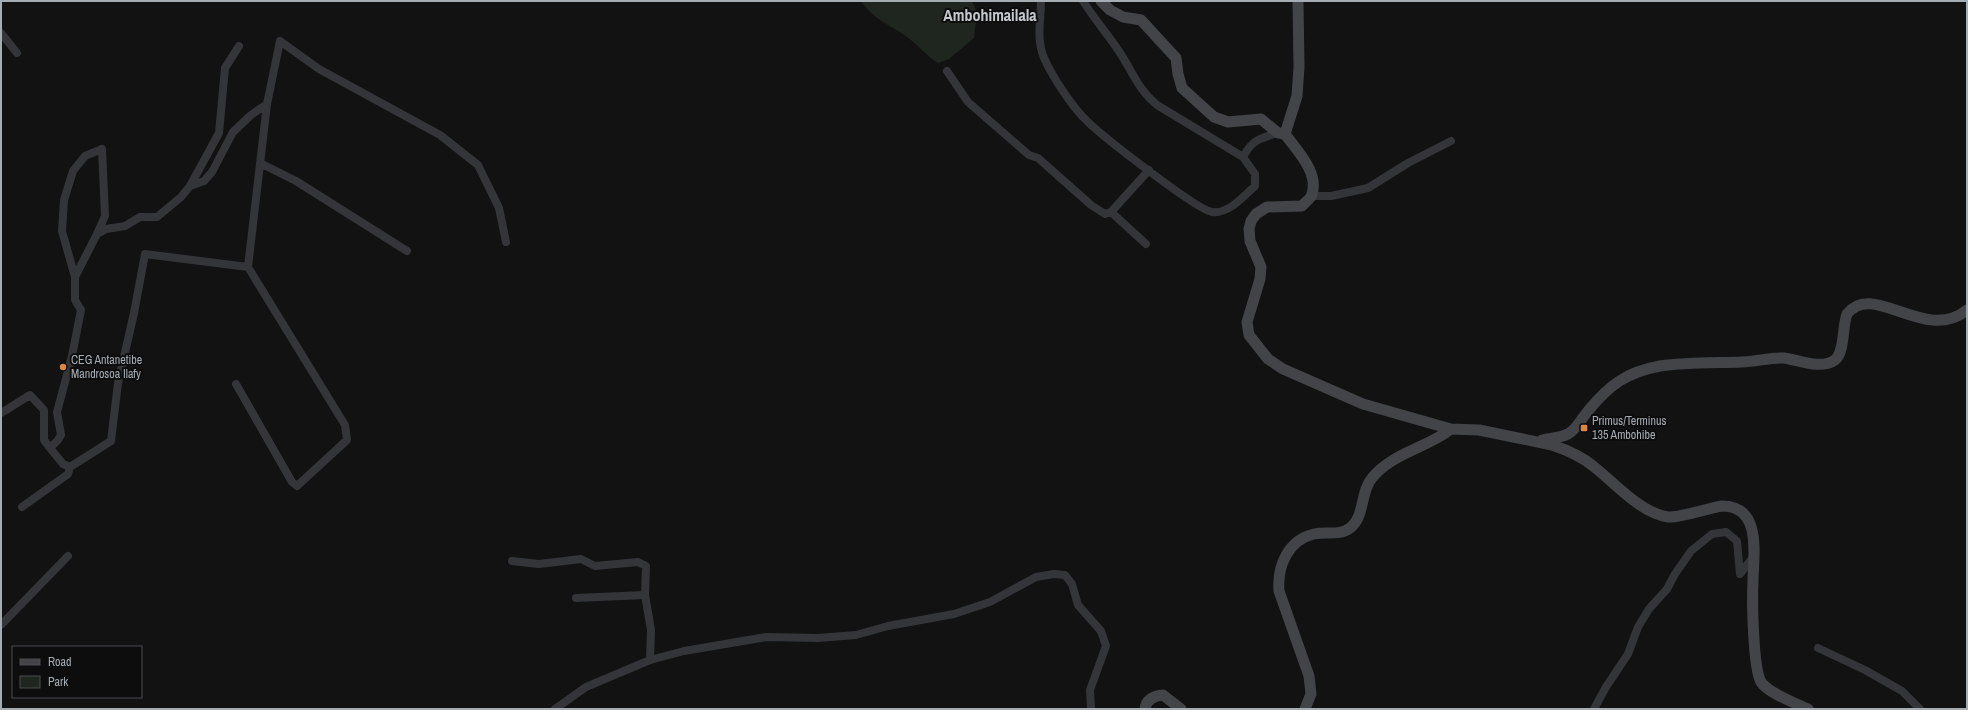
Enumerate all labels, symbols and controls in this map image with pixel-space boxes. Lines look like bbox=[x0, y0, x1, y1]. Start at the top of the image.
district label: Ambohimailala bbox=[943, 4, 1037, 26]
place label: CEG Antanetibe Mandrosoa Ilafy bbox=[71, 352, 142, 382]
marker: CEG Antanetibe Mandrosoa Ilafy bbox=[58, 362, 68, 372]
place label: Primus/Terminus 135 Ambohibe bbox=[1592, 413, 1666, 443]
marker: Primus/Terminus 135 Ambohibe bbox=[1579, 423, 1589, 433]
legend bbox=[12, 646, 142, 698]
text: Road bbox=[48, 654, 72, 670]
text: Park bbox=[48, 674, 68, 690]

